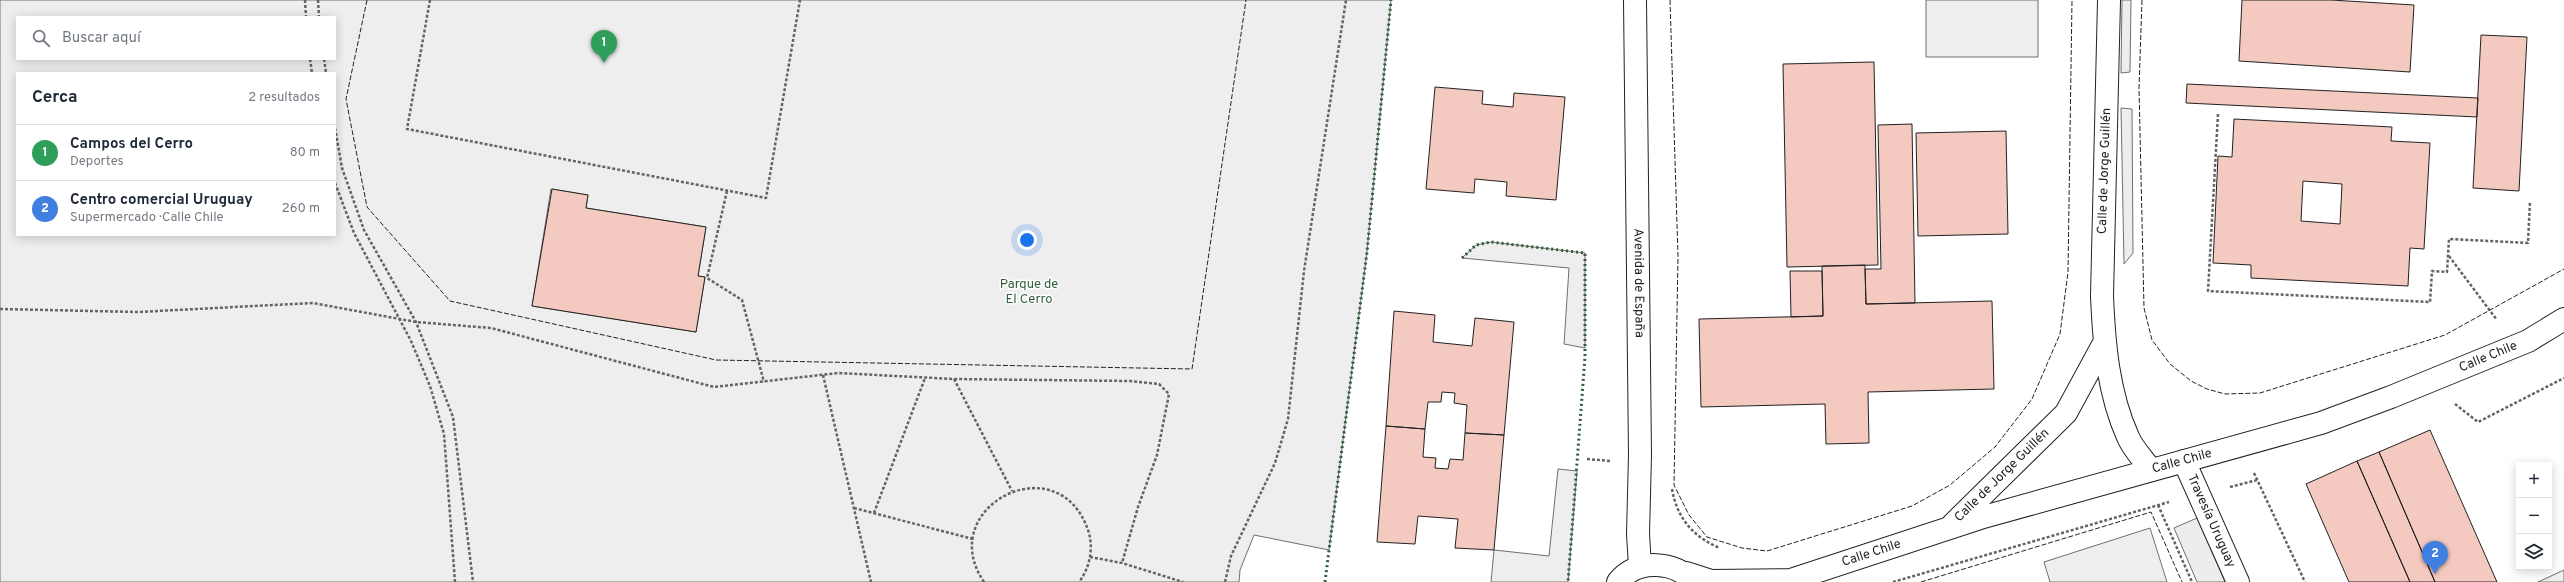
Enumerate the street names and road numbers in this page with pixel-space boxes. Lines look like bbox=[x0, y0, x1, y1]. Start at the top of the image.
street label: Calle de Jorge Guillén bbox=[2095, 108, 2115, 234]
street label: Avenida de España bbox=[1630, 228, 1647, 338]
street label: Calle Chile bbox=[2457, 338, 2520, 376]
street label: Calle de Jorge Guillén bbox=[1951, 426, 2053, 526]
street label: Calle Chile bbox=[2150, 446, 2214, 478]
street label: Travesía Uruguay bbox=[2183, 472, 2239, 571]
street label: Calle Chile bbox=[1840, 536, 1903, 571]

